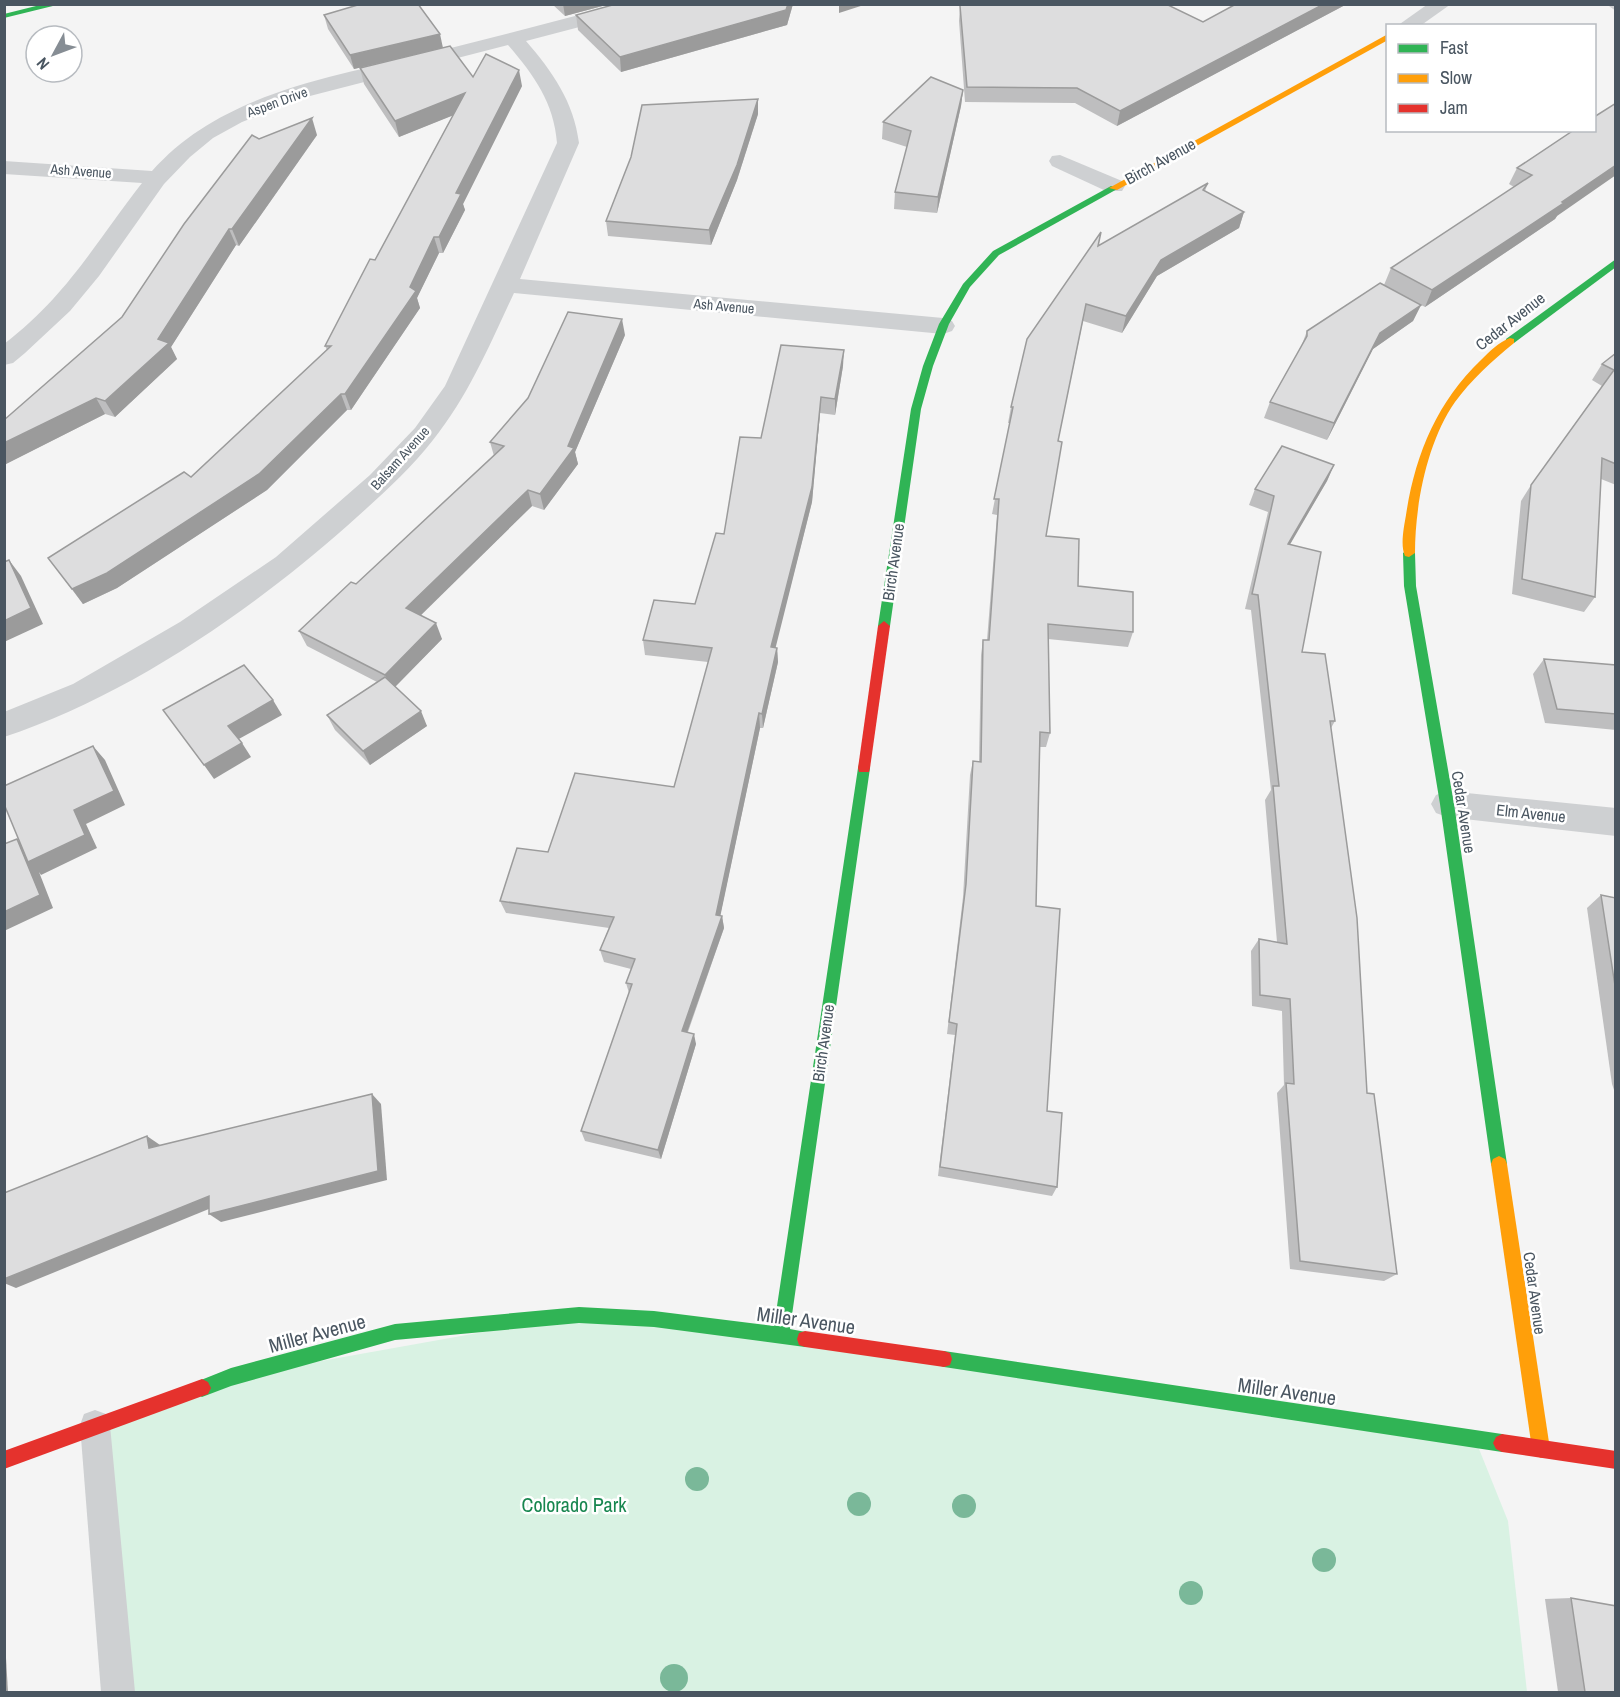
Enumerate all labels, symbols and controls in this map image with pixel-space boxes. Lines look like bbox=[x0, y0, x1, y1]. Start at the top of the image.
north arrow bbox=[24, 24, 84, 84]
legend bbox=[1386, 24, 1596, 132]
text: Fast bbox=[1440, 35, 1468, 60]
text: N bbox=[31, 53, 54, 75]
text: Slow bbox=[1440, 65, 1472, 90]
street label: Aspen Drive bbox=[243, 83, 310, 122]
text: Jam bbox=[1440, 95, 1468, 120]
street label: Birch Avenue bbox=[1121, 133, 1199, 189]
street label: Ash Avenue bbox=[49, 160, 112, 182]
street label: Cedar Avenue bbox=[1471, 287, 1549, 355]
street label: Ash Avenue bbox=[692, 294, 755, 318]
street label: Balsam Avenue bbox=[367, 422, 433, 494]
street label: Birch Avenue bbox=[877, 522, 909, 602]
street label: Cedar Avenue bbox=[1447, 769, 1481, 855]
street label: Elm Avenue bbox=[1495, 798, 1567, 828]
street label: Birch Avenue bbox=[807, 1003, 839, 1083]
street label: Cedar Avenue bbox=[1518, 1250, 1552, 1336]
street label: Miller Avenue bbox=[755, 1300, 857, 1340]
street label: Miller Avenue bbox=[266, 1307, 368, 1359]
street label: Miller Avenue bbox=[1236, 1371, 1338, 1411]
park label: Colorado Park bbox=[522, 1491, 627, 1518]

